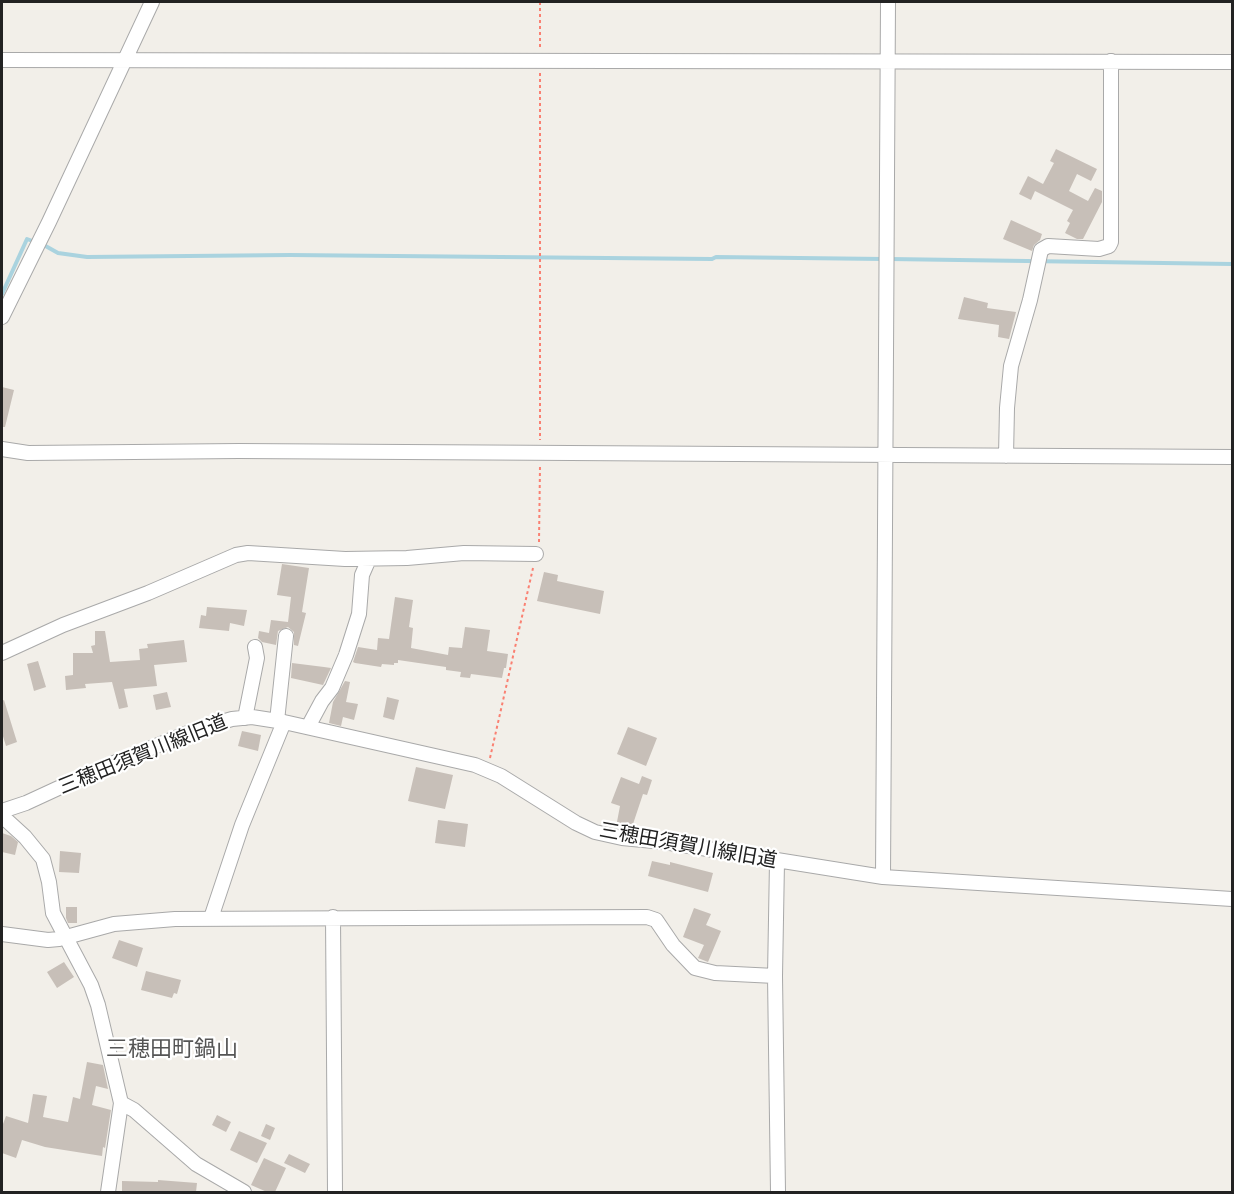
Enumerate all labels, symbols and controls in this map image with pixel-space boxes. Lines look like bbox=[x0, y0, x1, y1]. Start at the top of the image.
street label: 三穂田須賀川線旧道 bbox=[55, 710, 231, 800]
street label: 三穂田須賀川線旧道 bbox=[597, 819, 779, 873]
district label: 三穂田町鍋山 bbox=[106, 1037, 238, 1063]

